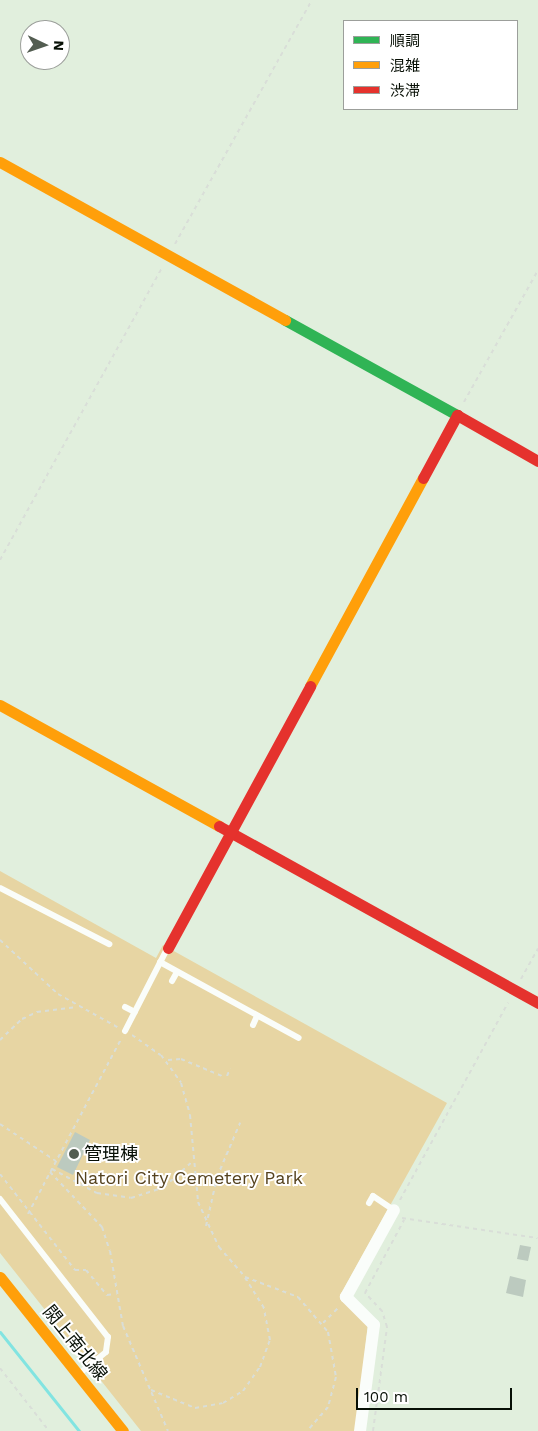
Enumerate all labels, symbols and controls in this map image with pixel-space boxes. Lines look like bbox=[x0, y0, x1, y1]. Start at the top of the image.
north arrow bbox=[20, 20, 70, 70]
legend bbox=[343, 20, 518, 110]
text: 順調 bbox=[390, 32, 420, 50]
text: N bbox=[51, 40, 67, 51]
text: 混雑 bbox=[390, 57, 420, 75]
text: 渋滞 bbox=[390, 82, 420, 100]
place label: 管理棟 bbox=[84, 1143, 138, 1165]
marker: 管理棟 bbox=[68, 1148, 80, 1160]
park label: Natori City Cemetery Park bbox=[74, 1167, 304, 1189]
street label: 閖上南北線 bbox=[38, 1301, 112, 1385]
scale bar bbox=[358, 1378, 514, 1410]
text: 100 m bbox=[364, 1388, 408, 1406]

